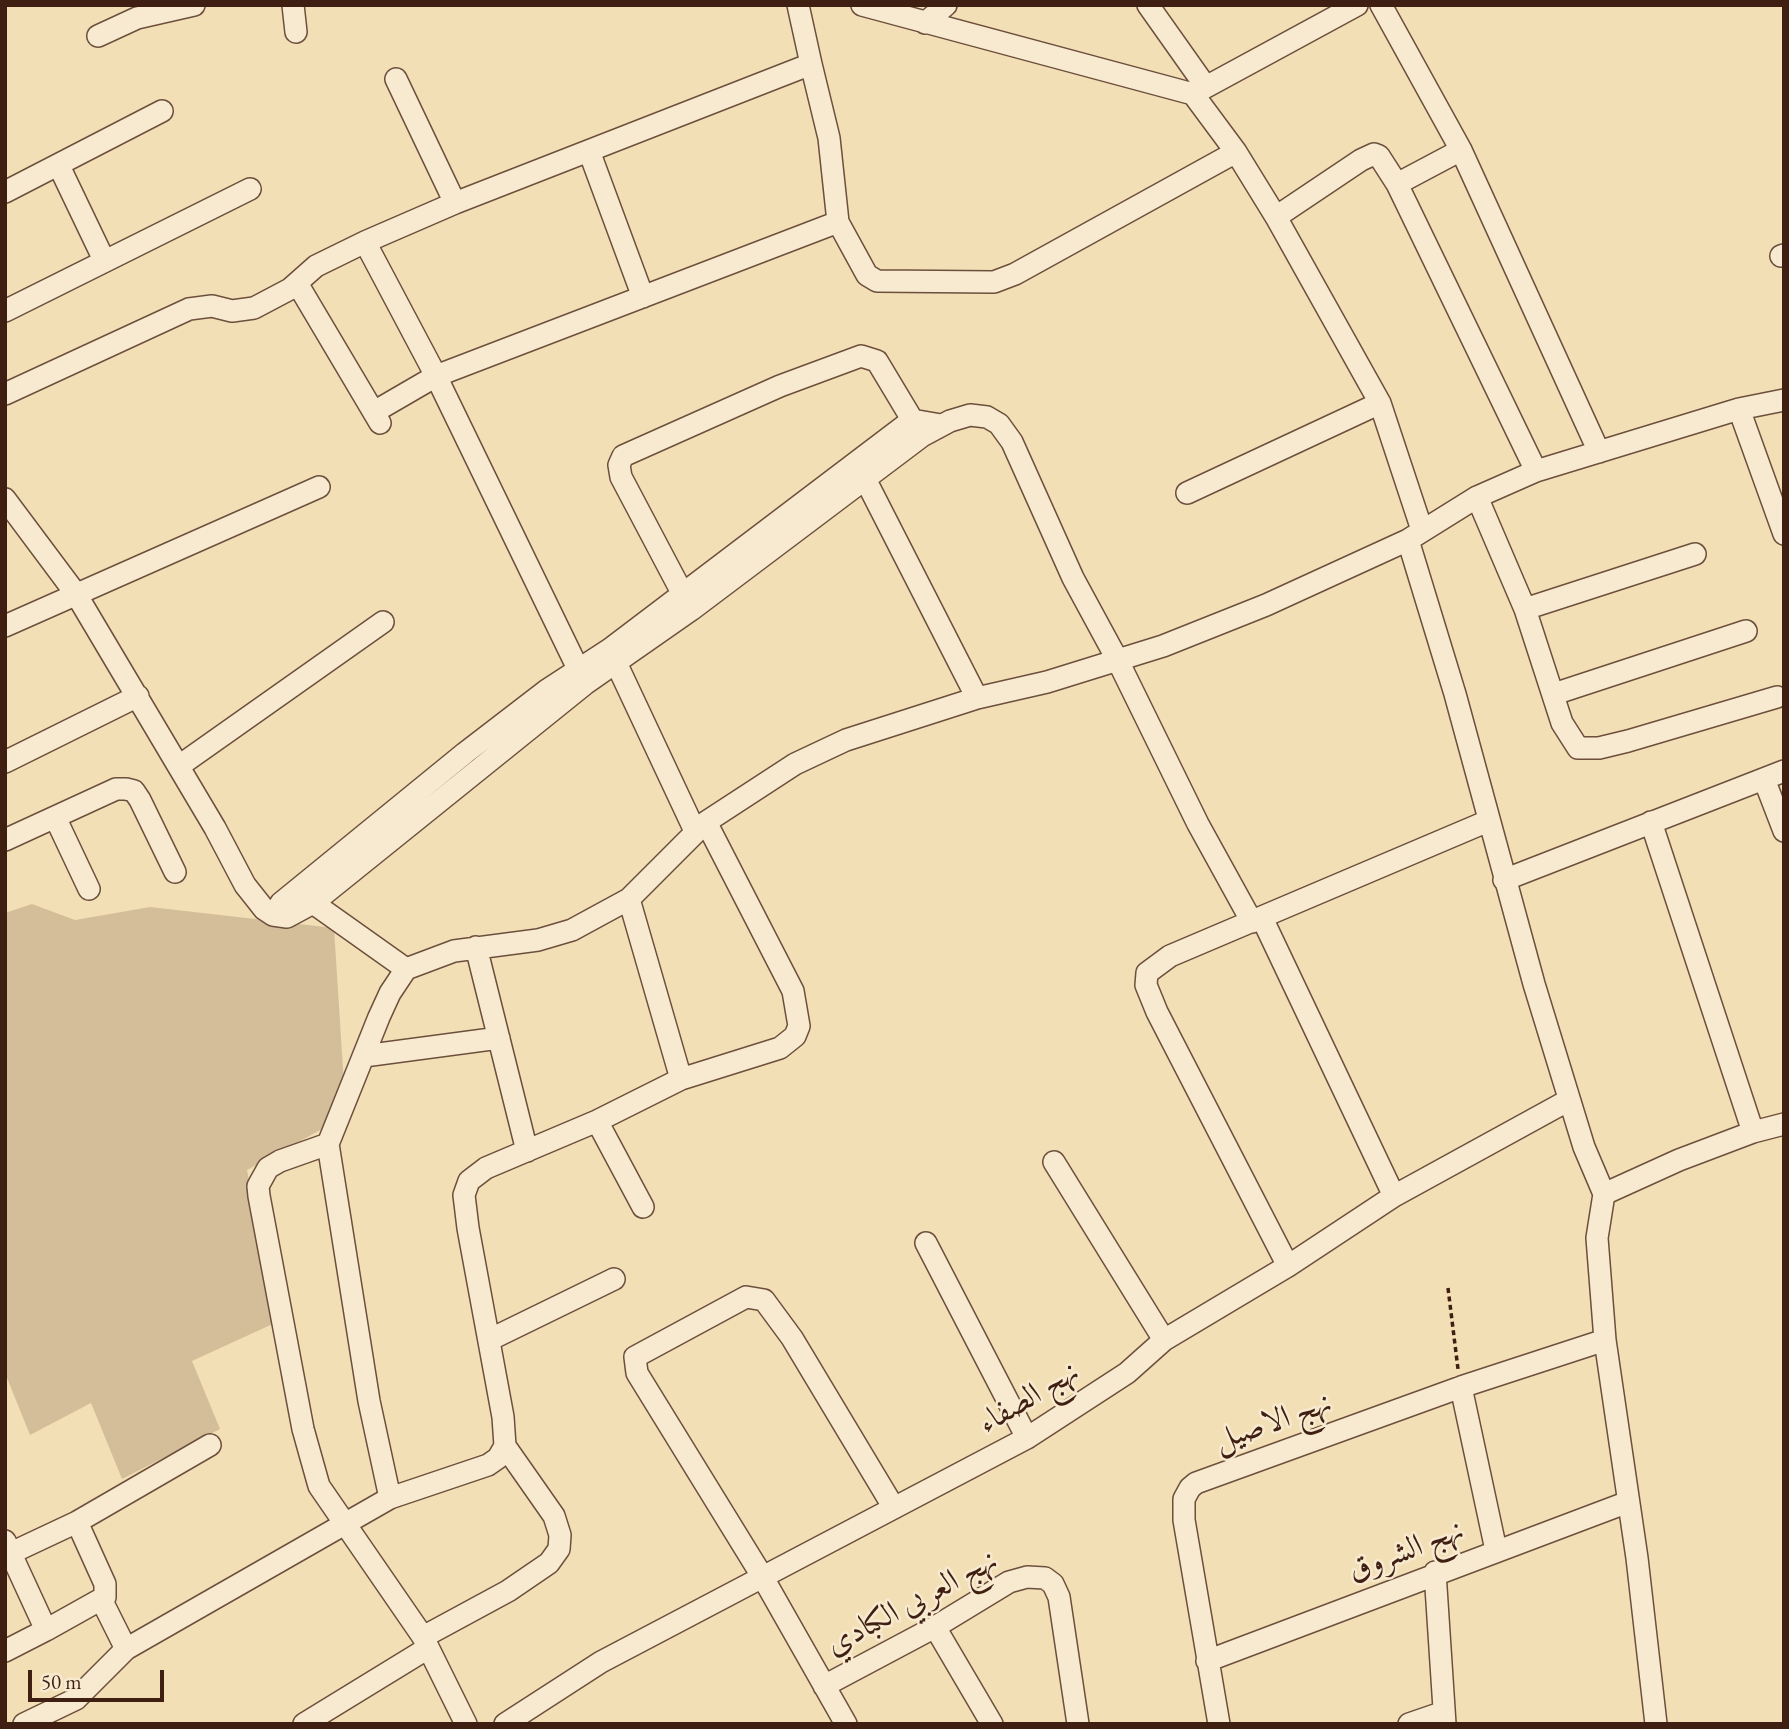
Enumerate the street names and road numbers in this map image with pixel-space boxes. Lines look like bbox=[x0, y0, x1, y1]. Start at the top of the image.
street label: نهج الصفاء bbox=[971, 1353, 1087, 1443]
street label: نهج الاصيل bbox=[1209, 1384, 1337, 1460]
street label: نهج الشروق bbox=[1343, 1511, 1469, 1591]
street label: نهج العربي الكبادي bbox=[819, 1542, 1005, 1664]

